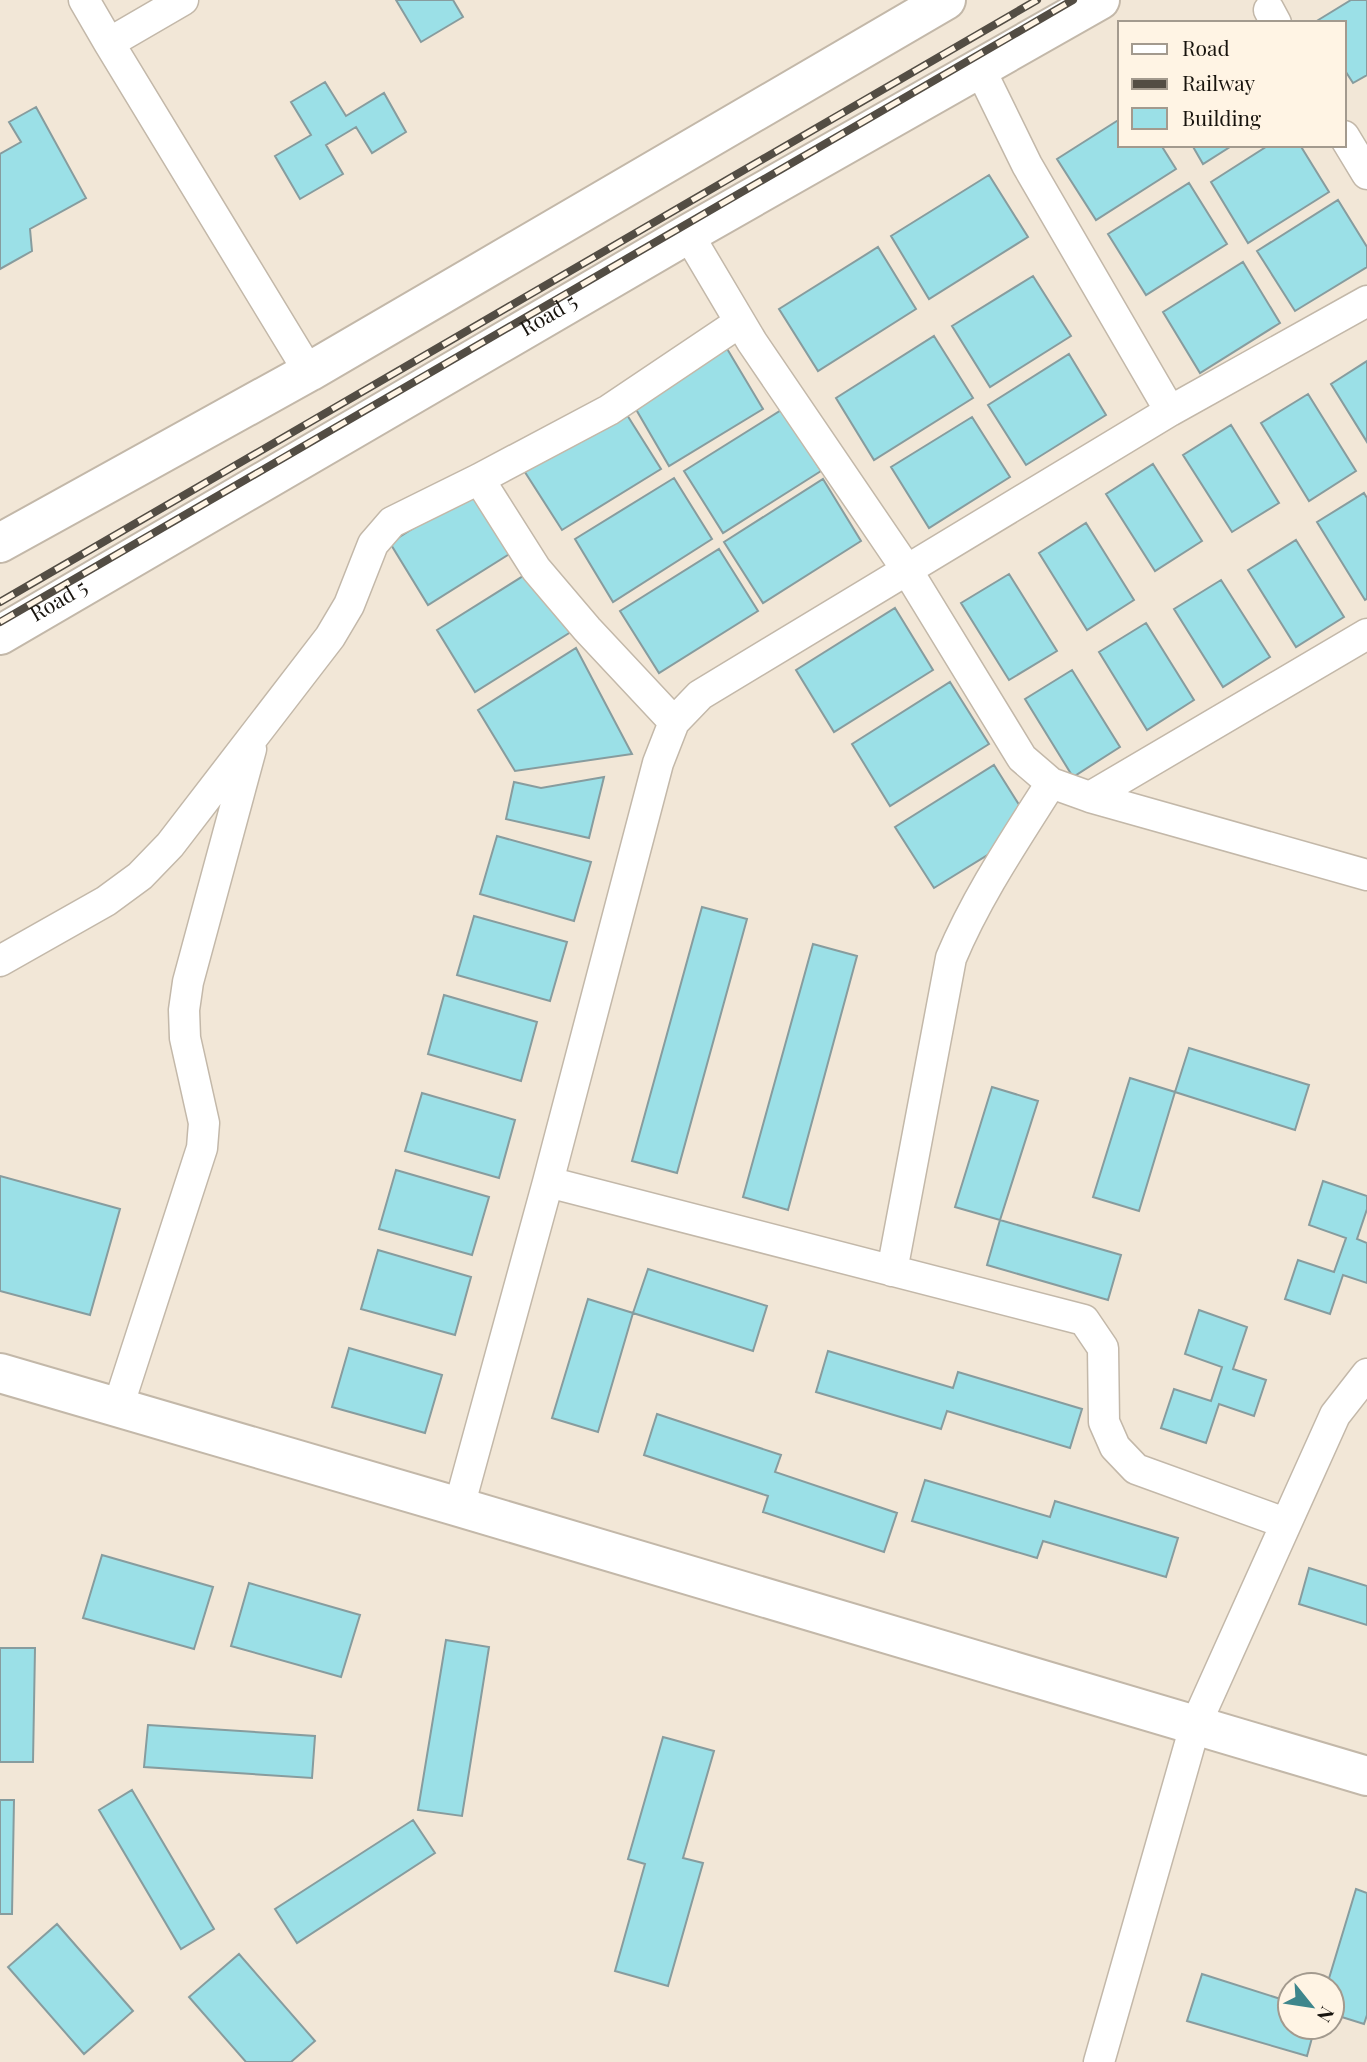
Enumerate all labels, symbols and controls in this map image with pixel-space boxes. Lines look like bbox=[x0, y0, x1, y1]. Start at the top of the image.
legend bbox=[1118, 21, 1346, 147]
text: Road bbox=[1182, 33, 1230, 61]
text: Railway bbox=[1182, 68, 1256, 96]
text: Building bbox=[1182, 103, 1261, 131]
street label: Road 5 bbox=[514, 286, 581, 341]
street label: Road 5 bbox=[24, 571, 91, 627]
north arrow bbox=[1276, 1971, 1346, 2041]
text: N bbox=[1312, 2003, 1341, 2028]

